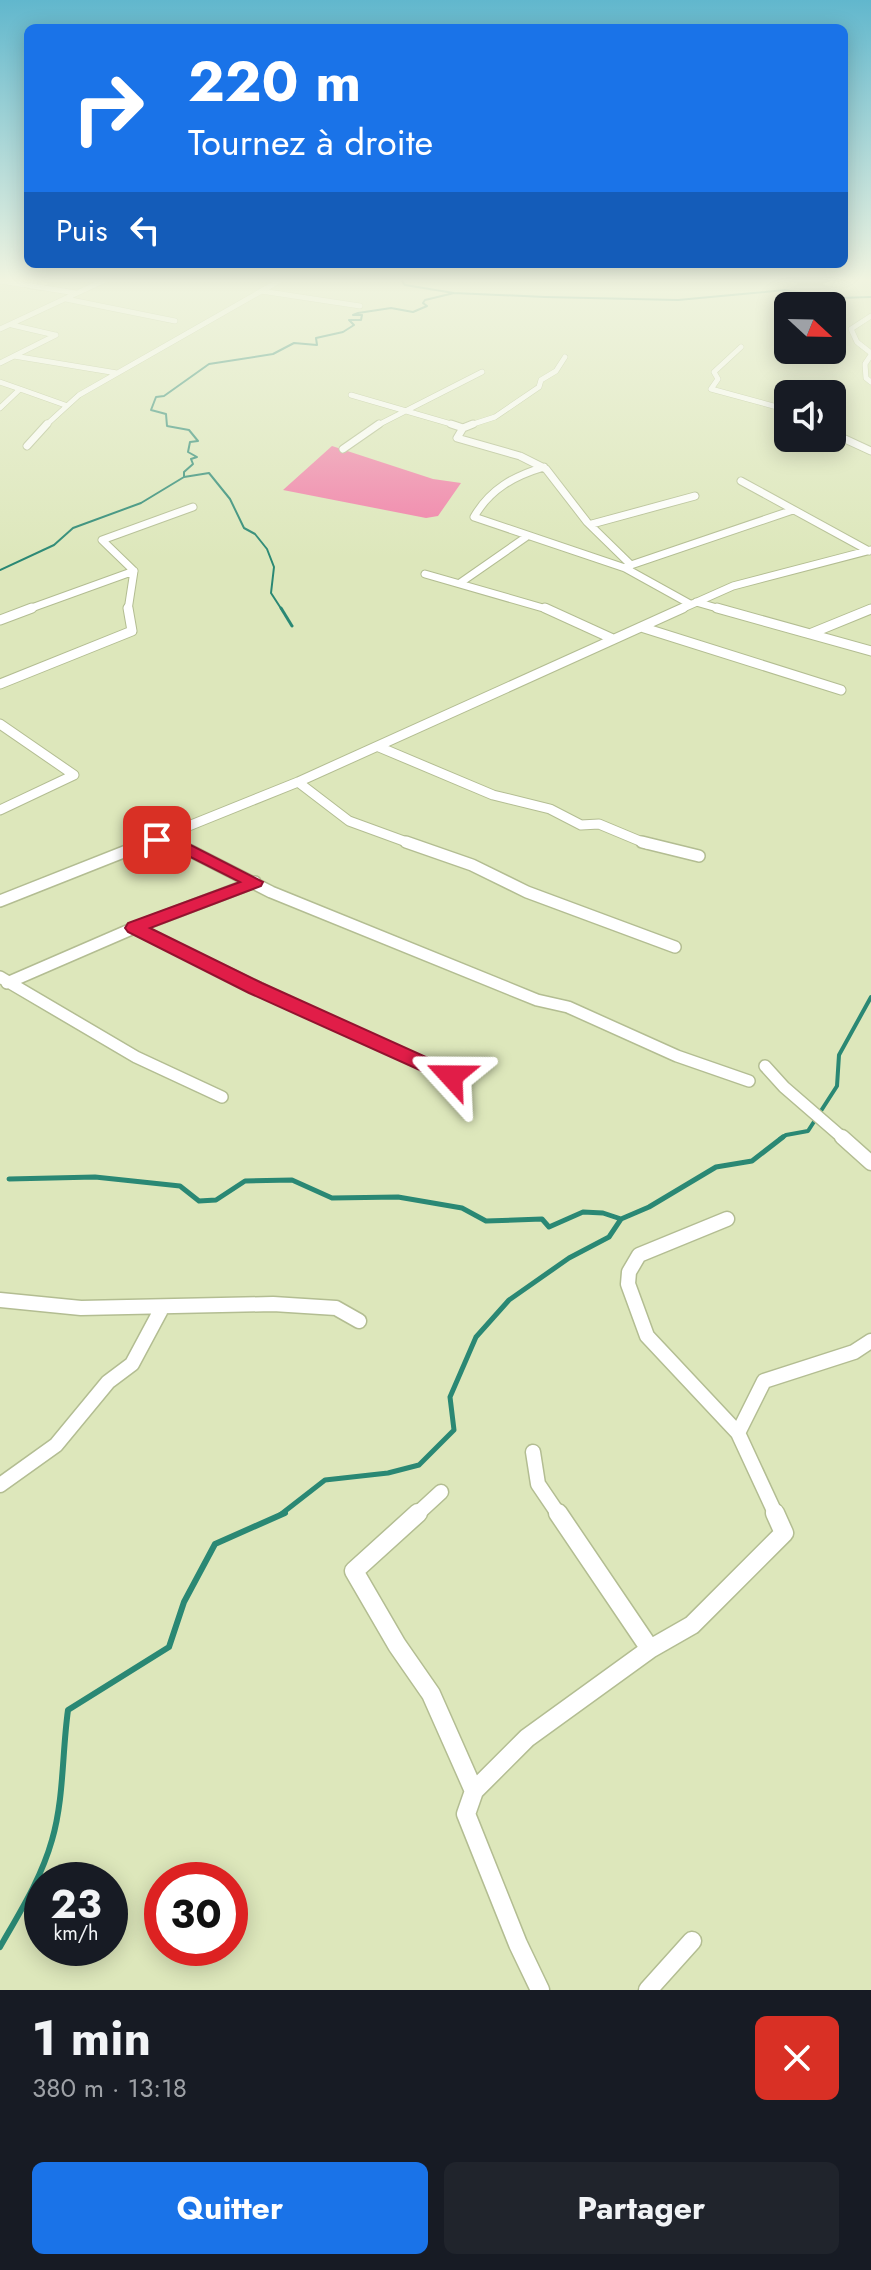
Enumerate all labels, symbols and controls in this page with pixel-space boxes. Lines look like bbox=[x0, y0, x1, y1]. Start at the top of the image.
text: 220 m bbox=[188, 41, 361, 122]
icon: right bbox=[56, 56, 160, 160]
text: Tournez à droite bbox=[188, 116, 433, 168]
icon: left bbox=[123, 208, 167, 252]
text: Puis bbox=[56, 209, 107, 252]
north arrow bbox=[774, 292, 846, 364]
map controls bbox=[774, 292, 846, 452]
button: sound bbox=[774, 380, 846, 452]
pin bbox=[123, 806, 191, 874]
icon: arrive bbox=[135, 818, 179, 862]
position arrow bbox=[409, 1034, 493, 1118]
speed limit sign: 30 bbox=[144, 1862, 248, 1966]
text: 23 bbox=[50, 1875, 102, 1933]
text: km/h bbox=[53, 1919, 99, 1948]
text: 1 min bbox=[32, 2004, 151, 2073]
button: close bbox=[755, 2016, 839, 2100]
text: 380 m · 13:18 bbox=[32, 2069, 187, 2107]
button: Quitter bbox=[32, 2162, 428, 2254]
button: Partager bbox=[444, 2162, 839, 2254]

